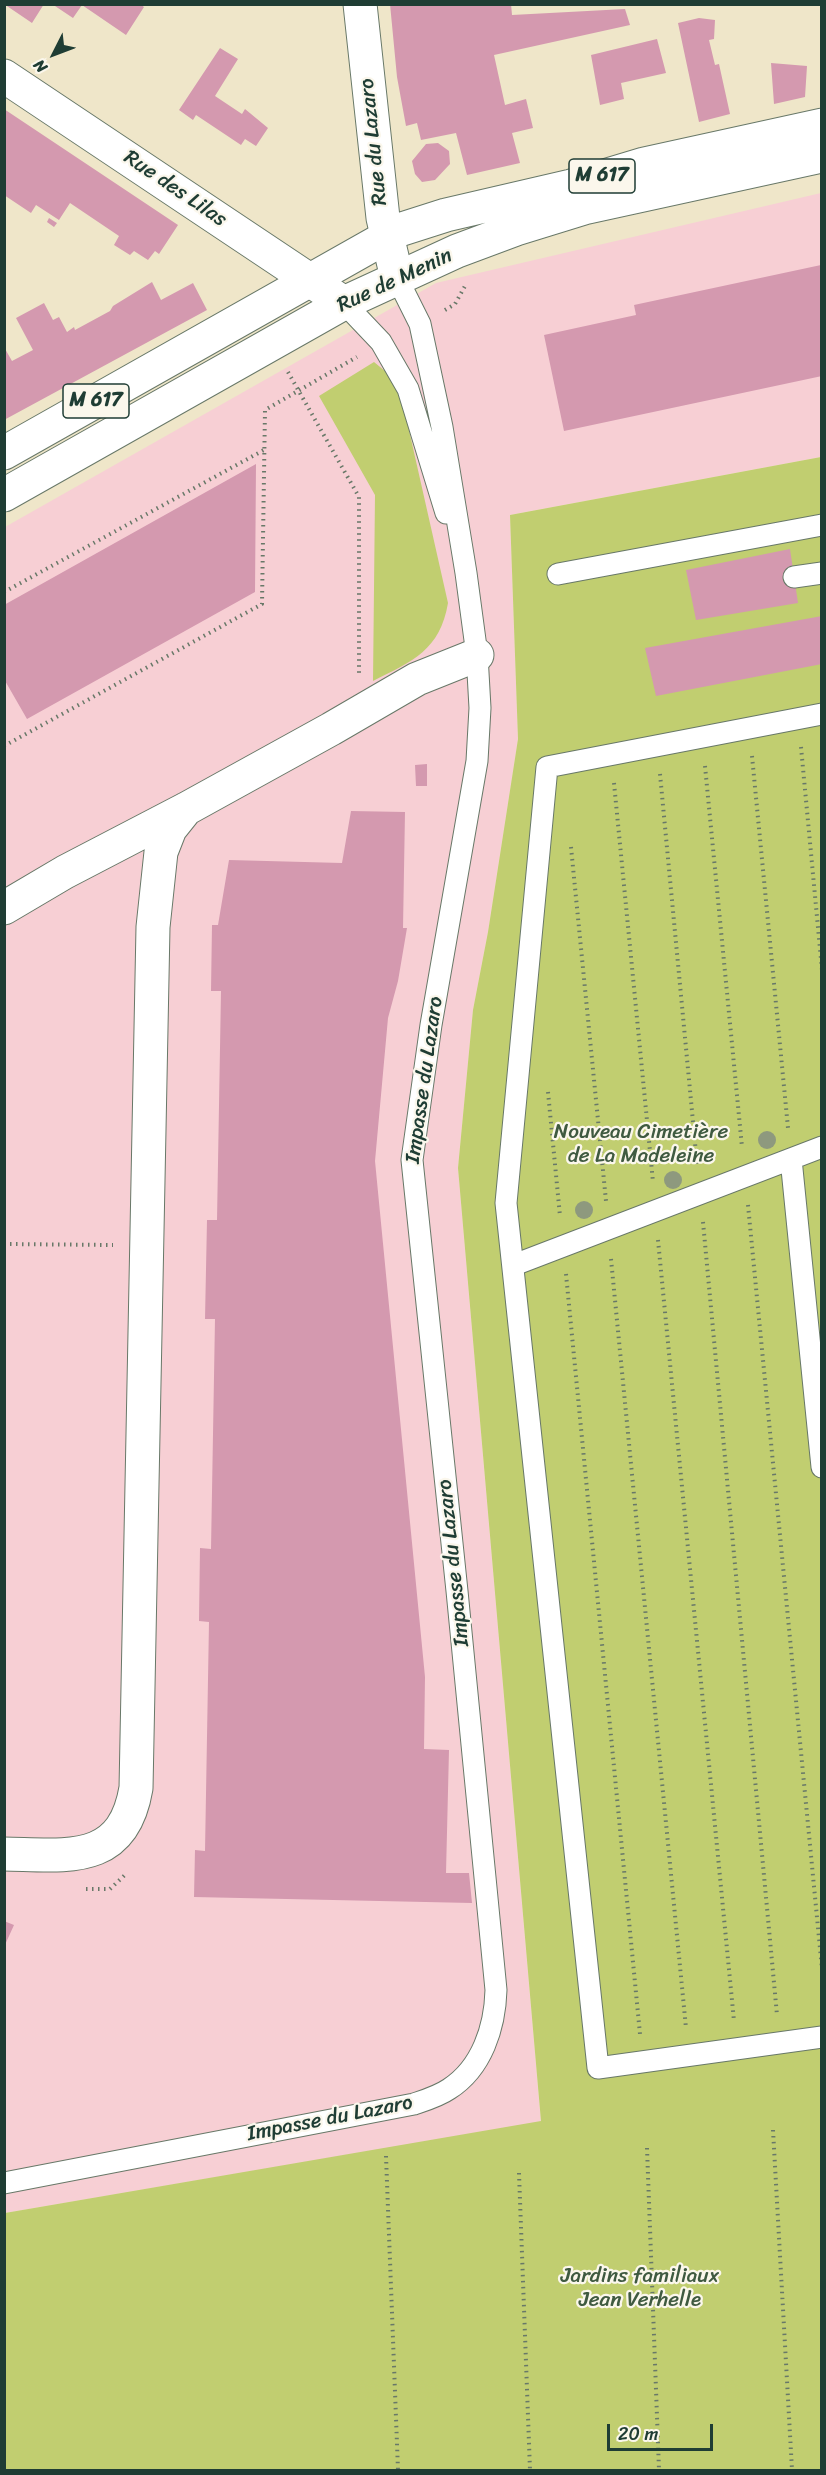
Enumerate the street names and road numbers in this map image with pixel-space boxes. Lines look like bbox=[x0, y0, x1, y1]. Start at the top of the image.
street label: Rue du Lazaro bbox=[355, 77, 393, 207]
street label: Rue des Lilas bbox=[119, 145, 231, 233]
road number: M 617 bbox=[569, 159, 635, 193]
street label: Rue de Menin bbox=[334, 243, 456, 319]
road number: M 617 bbox=[63, 384, 129, 418]
street label: Impasse du Lazaro bbox=[401, 995, 449, 1165]
street label: Impasse du Lazaro bbox=[433, 1478, 475, 1648]
street label: Impasse du Lazaro bbox=[245, 2091, 415, 2147]

